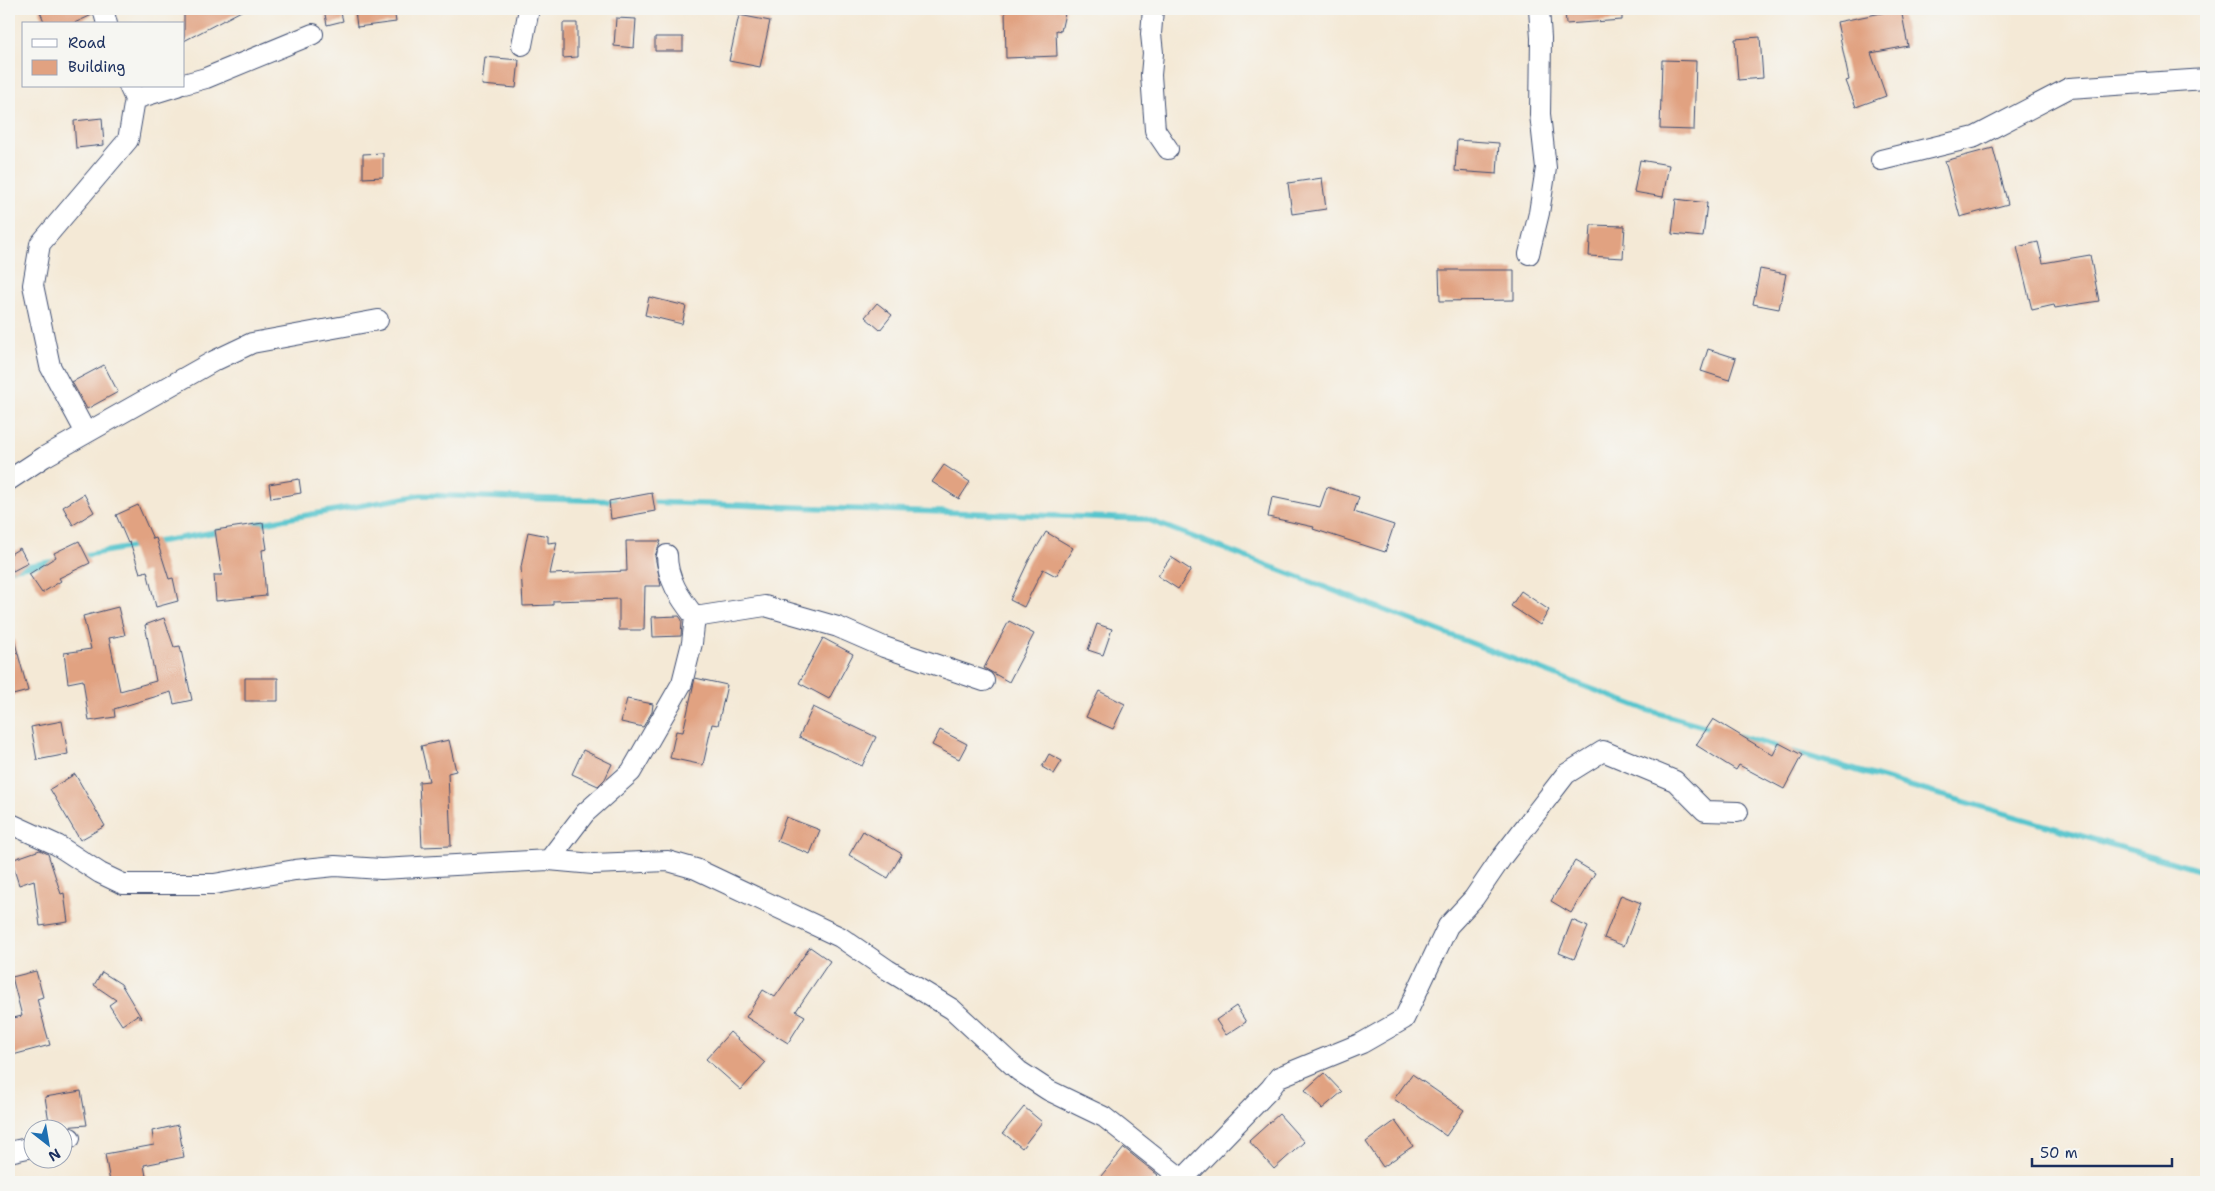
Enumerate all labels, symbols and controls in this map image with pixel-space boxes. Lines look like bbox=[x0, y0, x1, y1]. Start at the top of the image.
legend bbox=[22, 22, 185, 88]
text: Road bbox=[68, 33, 106, 53]
text: Building bbox=[68, 57, 125, 77]
north arrow bbox=[22, 1118, 72, 1168]
scale bar bbox=[2032, 1136, 2172, 1168]
text: 50 m bbox=[2040, 1143, 2078, 1163]
text: N bbox=[45, 1145, 64, 1166]

